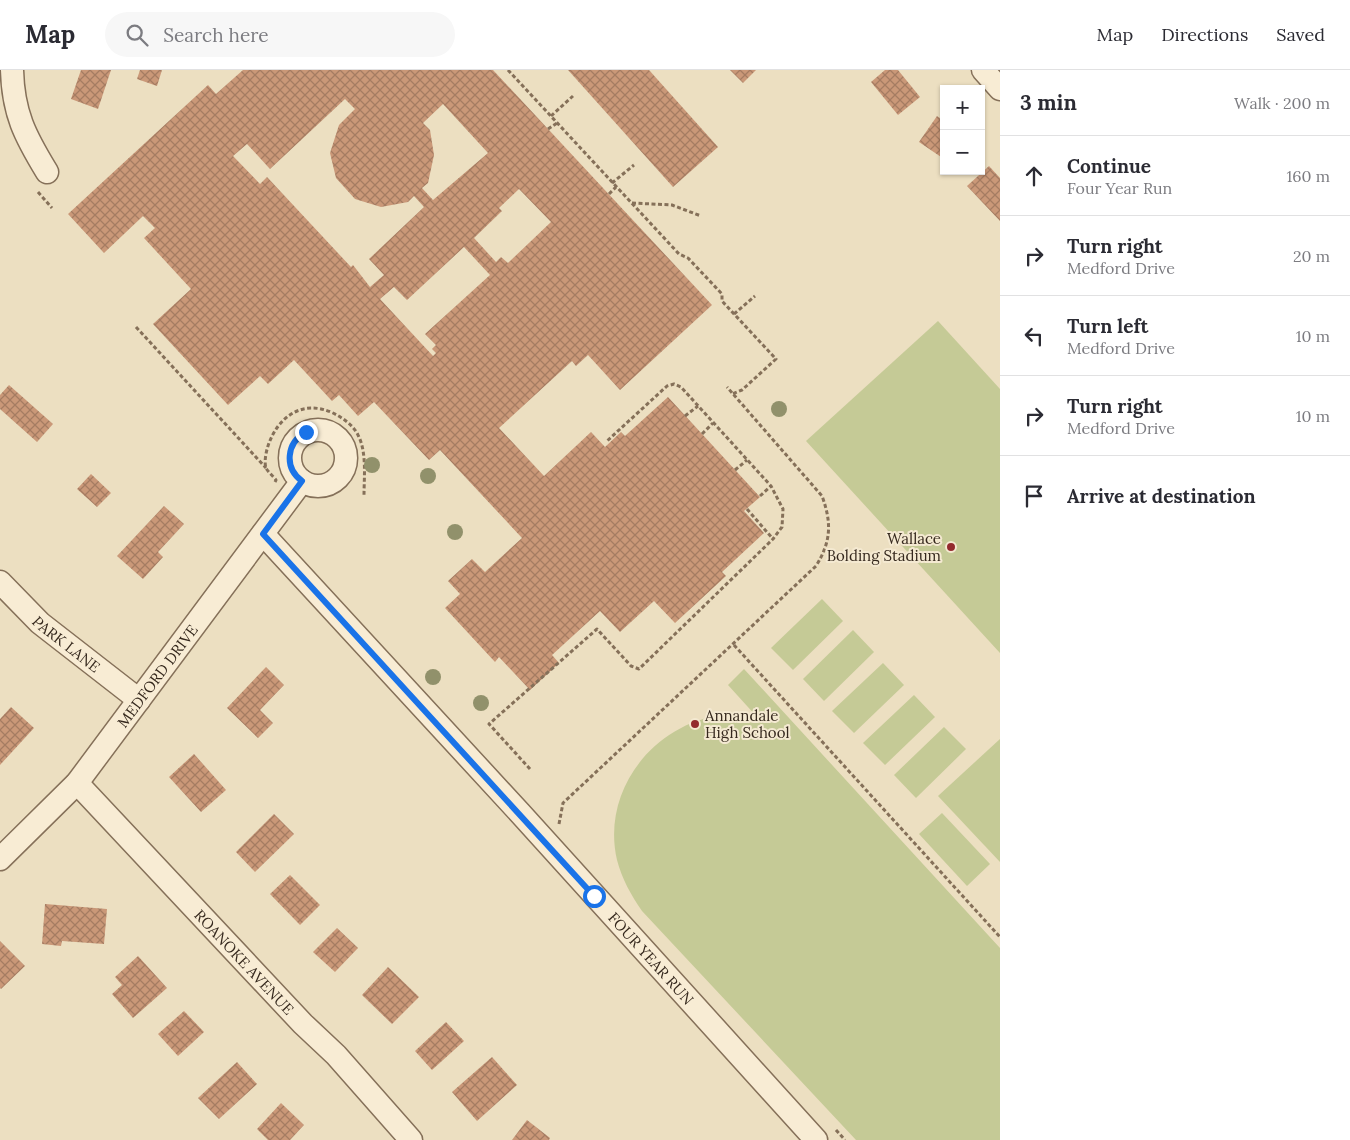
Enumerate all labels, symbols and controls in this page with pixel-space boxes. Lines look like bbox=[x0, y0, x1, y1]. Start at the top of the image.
search box bbox=[105, 12, 455, 57]
text: Map bbox=[25, 19, 75, 50]
icon: search bbox=[123, 21, 151, 49]
text: Search here bbox=[163, 23, 269, 47]
text: Map bbox=[1097, 23, 1133, 46]
text: Directions bbox=[1161, 23, 1248, 46]
text: Saved bbox=[1276, 23, 1325, 46]
map controls bbox=[940, 85, 985, 175]
button: + bbox=[940, 85, 985, 130]
text: 3 min bbox=[1020, 89, 1077, 116]
text: Walk · 200 m bbox=[1234, 93, 1330, 113]
button: − bbox=[940, 130, 985, 175]
text: Continue bbox=[1067, 154, 1151, 178]
icon: ahead bbox=[1020, 162, 1048, 190]
text: 160 m bbox=[1286, 166, 1330, 186]
text: Four Year Run bbox=[1067, 178, 1172, 198]
text: Turn right bbox=[1067, 234, 1163, 258]
icon: right bbox=[1020, 242, 1048, 270]
text: 20 m bbox=[1293, 246, 1330, 266]
text: Medford Drive bbox=[1067, 258, 1175, 278]
text: Turn left bbox=[1067, 314, 1148, 338]
icon: left bbox=[1020, 322, 1048, 350]
text: 10 m bbox=[1296, 326, 1330, 346]
text: Medford Drive bbox=[1067, 338, 1175, 358]
text: Turn right bbox=[1067, 394, 1163, 418]
icon: right bbox=[1020, 402, 1048, 430]
text: 10 m bbox=[1296, 406, 1330, 426]
text: Medford Drive bbox=[1067, 418, 1175, 438]
route end bbox=[295, 421, 318, 444]
icon: arrive bbox=[1020, 482, 1048, 510]
text: Arrive at destination bbox=[1067, 484, 1256, 508]
place label: Wallace Bolding Stadium bbox=[827, 529, 941, 565]
marker: Wallace Bolding Stadium bbox=[945, 541, 957, 553]
street label: PARK LANE bbox=[29, 612, 104, 676]
street label: MEDFORD DRIVE bbox=[113, 621, 201, 731]
place label: Annandale High School bbox=[704, 706, 790, 742]
marker: Annandale High School bbox=[689, 718, 701, 730]
route start bbox=[583, 885, 606, 908]
street label: ROANOKE AVENUE bbox=[191, 905, 298, 1018]
street label: FOUR YEAR RUN bbox=[605, 908, 698, 1008]

